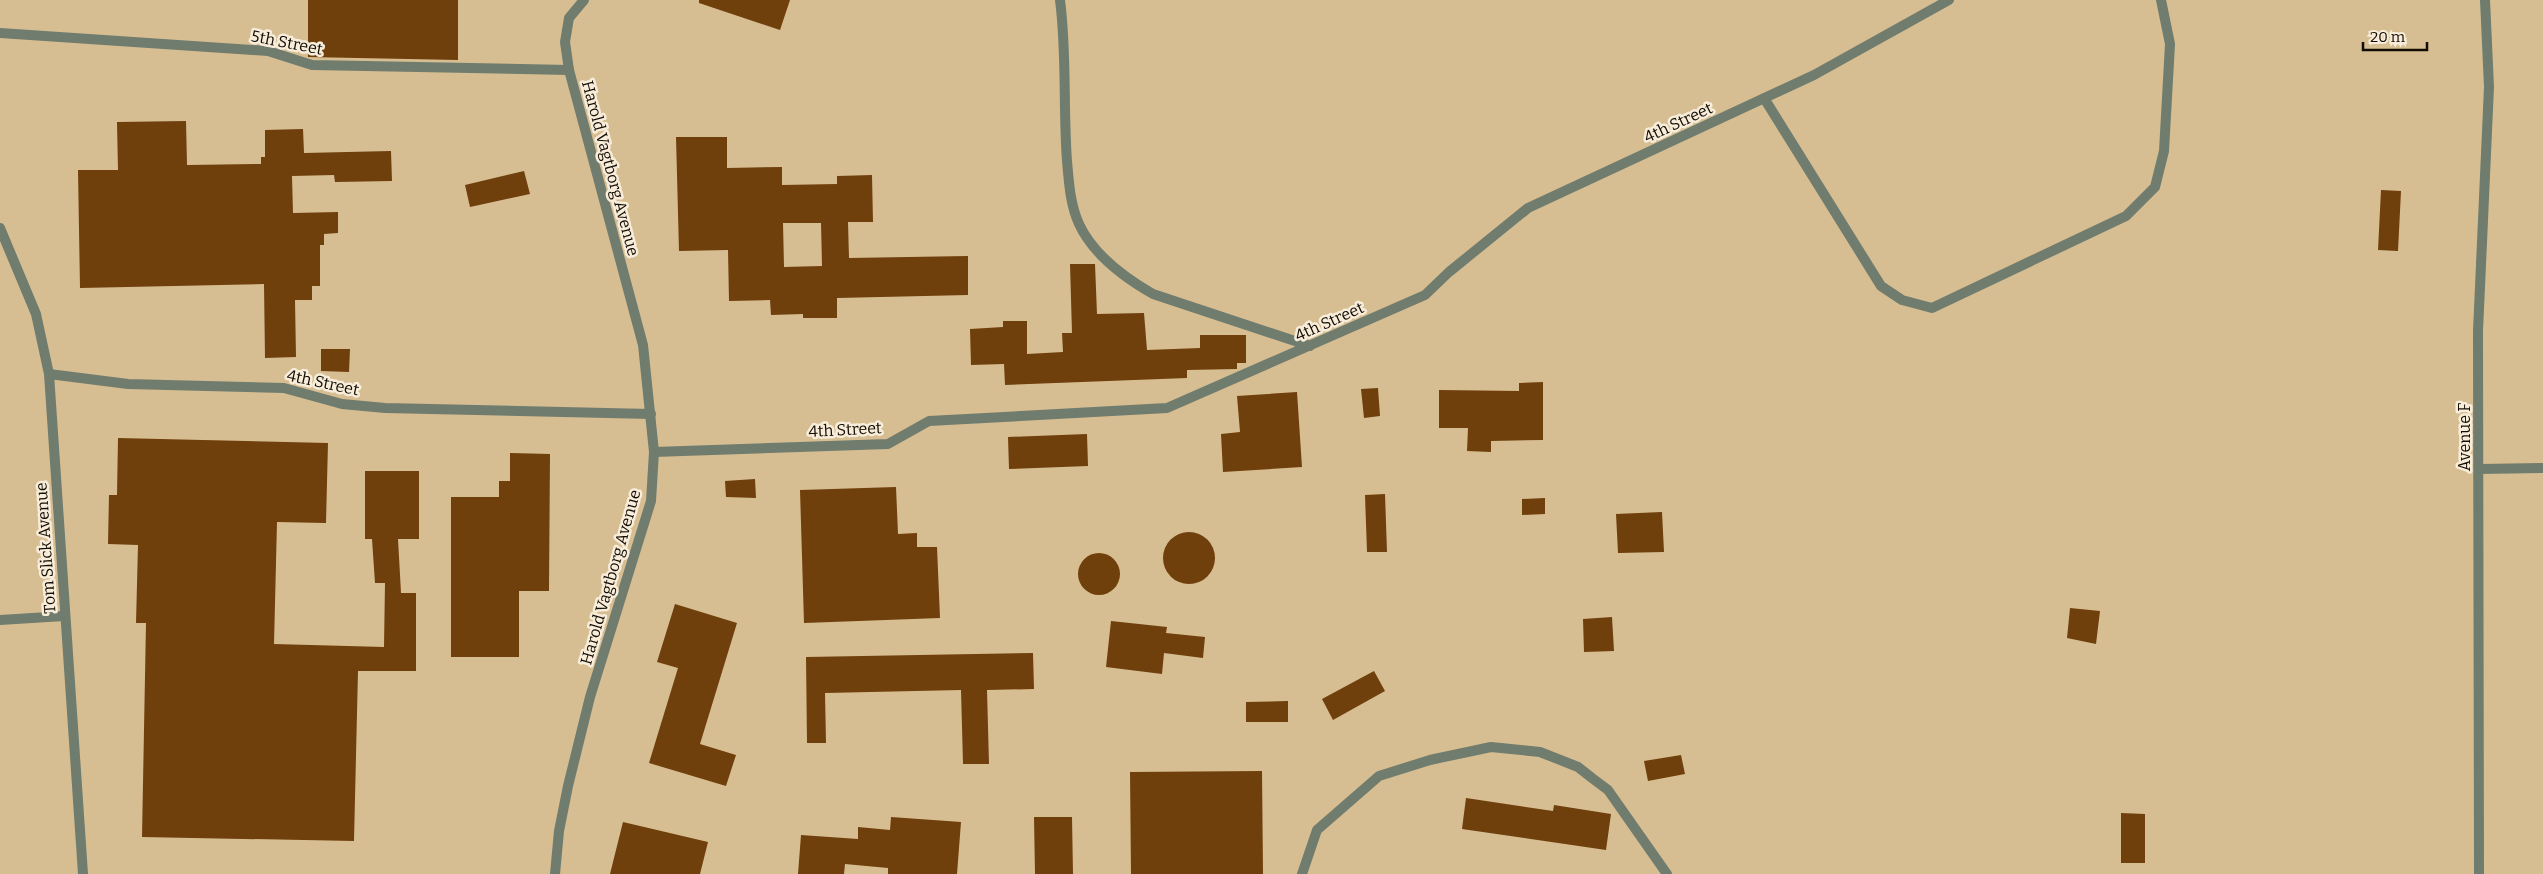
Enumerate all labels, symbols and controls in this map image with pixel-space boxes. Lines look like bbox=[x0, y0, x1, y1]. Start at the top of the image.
scale bar bbox=[2363, 20, 2427, 52]
street label: 5th Street bbox=[250, 26, 324, 59]
text: 20 m bbox=[2370, 28, 2406, 46]
street label: Harold Vagtborg Avenue bbox=[578, 78, 643, 258]
street label: 4th Street bbox=[1641, 98, 1716, 147]
street label: 4th Street bbox=[1292, 298, 1367, 345]
street label: 4th Street bbox=[285, 366, 361, 399]
street label: Avenue F bbox=[2455, 403, 2474, 471]
street label: 4th Street bbox=[808, 418, 882, 441]
street label: Tom Slick Avenue bbox=[31, 482, 60, 614]
street label: Harold Vagtborg Avenue bbox=[576, 488, 645, 667]

